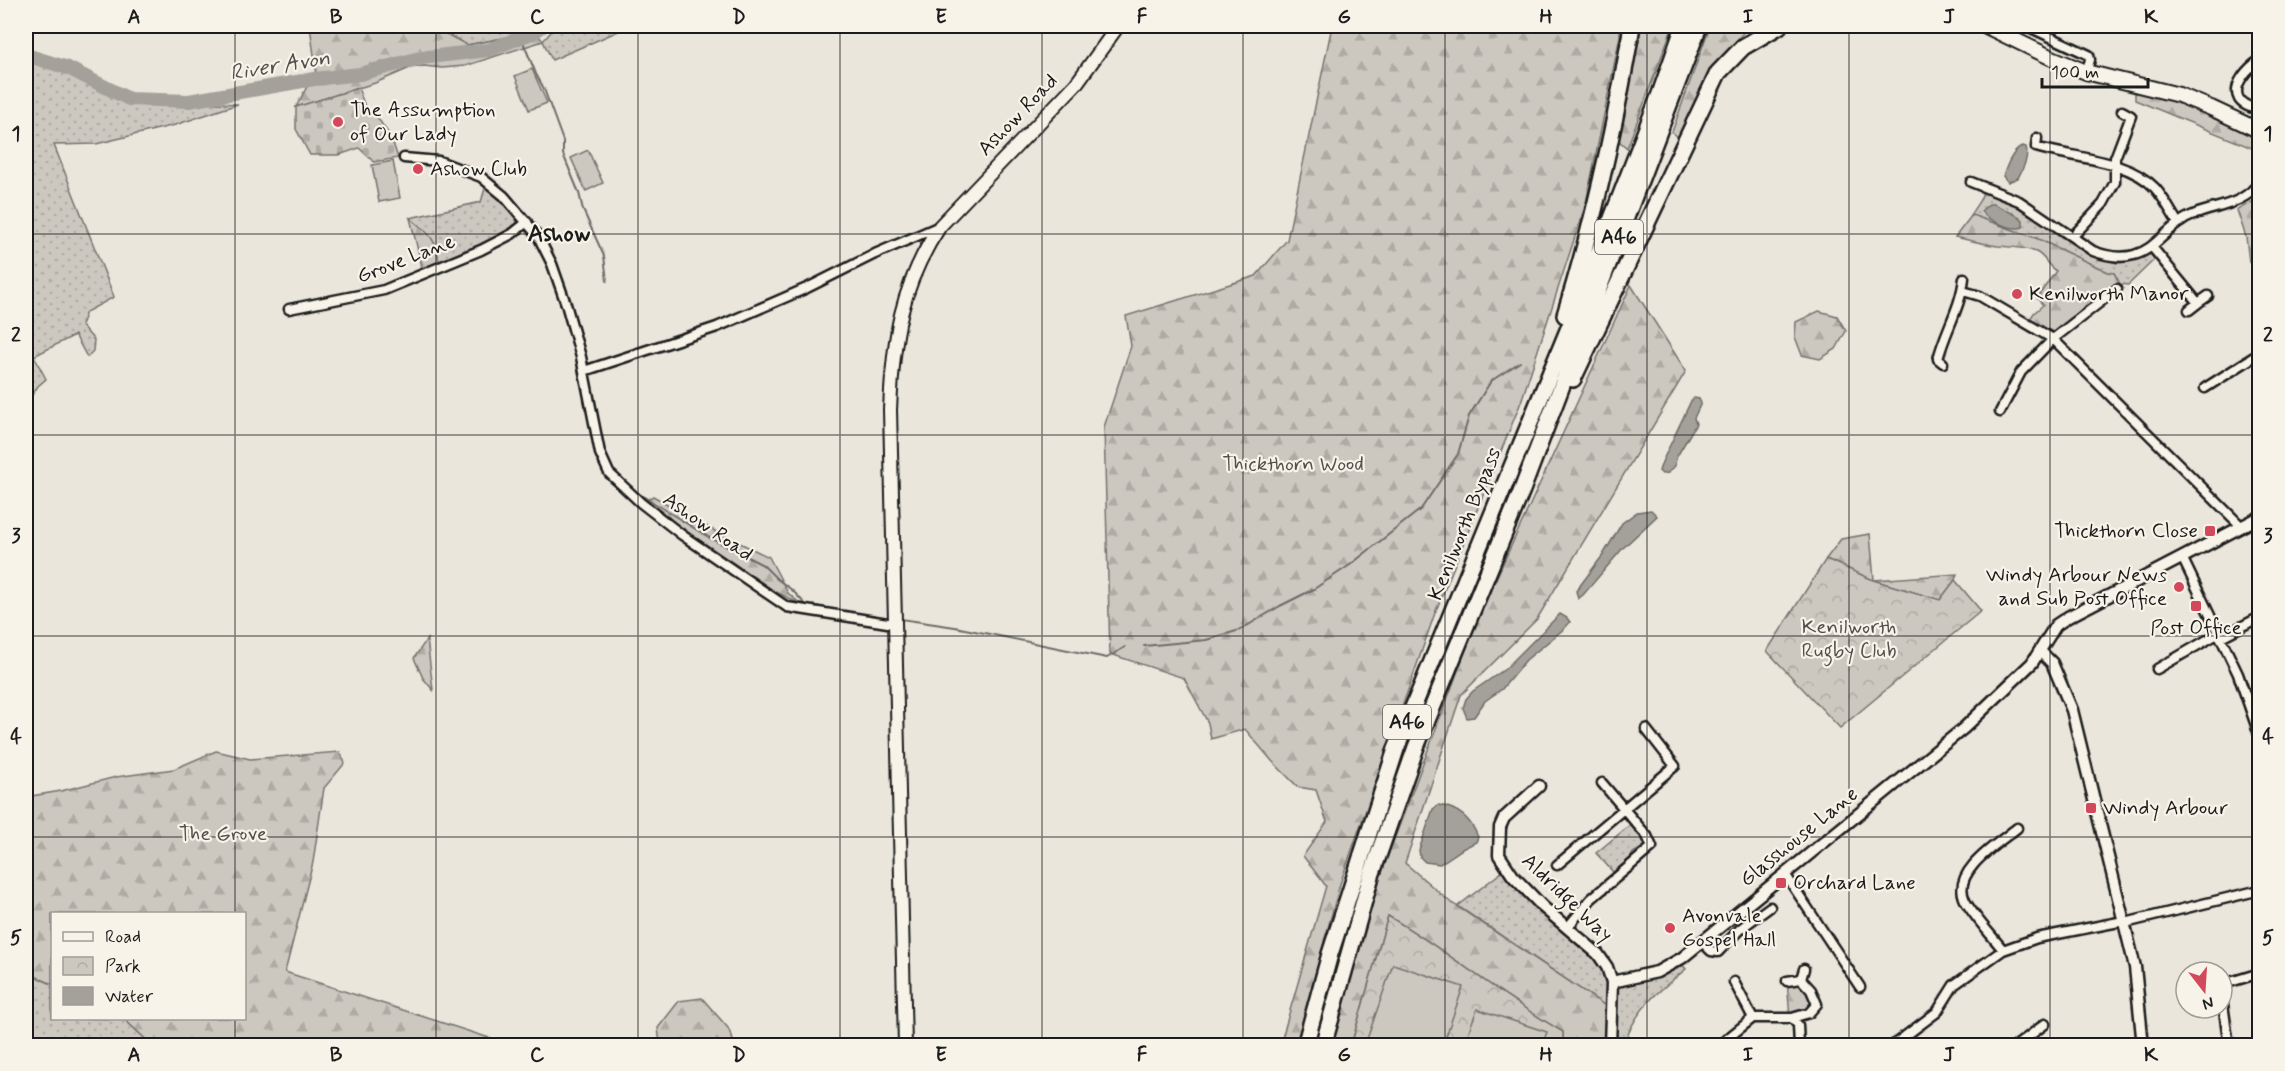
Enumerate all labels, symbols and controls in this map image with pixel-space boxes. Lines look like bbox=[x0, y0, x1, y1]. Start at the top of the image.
text: A bbox=[127, 4, 141, 31]
text: B bbox=[330, 4, 343, 31]
text: C bbox=[530, 4, 545, 31]
text: D bbox=[732, 4, 746, 31]
text: E bbox=[935, 4, 947, 31]
text: F bbox=[1137, 4, 1148, 31]
text: G bbox=[1337, 4, 1351, 31]
text: H bbox=[1539, 4, 1553, 31]
text: I bbox=[1743, 4, 1753, 31]
text: J bbox=[1943, 4, 1955, 31]
text: K bbox=[2144, 4, 2159, 31]
water label: River Avon bbox=[228, 44, 332, 88]
scale bar bbox=[2042, 51, 2148, 89]
text: 100 m bbox=[2051, 61, 2099, 85]
street label: Ashow Road bbox=[972, 68, 1064, 162]
place label: The Assumption of Our Lady bbox=[350, 96, 496, 148]
marker: The Assumption of Our Lady bbox=[331, 115, 345, 129]
text: 1 bbox=[12, 121, 20, 148]
text: 1 bbox=[2264, 121, 2272, 148]
place label: Ashow Club bbox=[430, 155, 527, 183]
marker: Ashow Club bbox=[411, 162, 425, 176]
district label: Ashow bbox=[528, 219, 591, 250]
road number: A46 bbox=[1595, 220, 1643, 254]
street label: Grove Lane bbox=[353, 227, 459, 291]
place label: Kenilworth Manor bbox=[2029, 280, 2189, 308]
marker: Kenilworth Manor bbox=[2010, 287, 2024, 301]
text: 2 bbox=[11, 322, 21, 349]
text: 2 bbox=[2263, 322, 2273, 349]
street label: Kenilworth Bypass bbox=[1422, 443, 1508, 605]
park label: Thickthorn Wood bbox=[1222, 450, 1364, 478]
street label: Ashow Road bbox=[657, 486, 759, 568]
place label: Thickthorn Close bbox=[2054, 517, 2198, 545]
text: 3 bbox=[11, 523, 21, 550]
text: 3 bbox=[2263, 523, 2273, 550]
marker: Thickthorn Close bbox=[2203, 524, 2217, 538]
place label: Windy Arbour News and Sub Post Office bbox=[1986, 561, 2167, 613]
marker: Windy Arbour News and Sub Post Office bbox=[2172, 580, 2186, 594]
marker: Post Office bbox=[2189, 599, 2203, 613]
park label: Kenilworth Rugby Club bbox=[1801, 613, 1897, 667]
place label: Post Office bbox=[2150, 614, 2242, 642]
road number: A46 bbox=[1383, 705, 1431, 739]
text: 4 bbox=[10, 724, 22, 751]
text: 4 bbox=[2262, 724, 2274, 751]
street label: Glasshouse Lane bbox=[1734, 781, 1864, 893]
place label: Windy Arbour bbox=[2103, 794, 2229, 822]
marker: Windy Arbour bbox=[2084, 801, 2098, 815]
park label: The Grove bbox=[179, 820, 267, 848]
street label: Aldridge Way bbox=[1514, 847, 1619, 950]
place label: Orchard Lane bbox=[1793, 869, 1916, 897]
marker: Orchard Lane bbox=[1774, 876, 1788, 890]
place label: Avonvale Gospel Hall bbox=[1682, 902, 1776, 954]
legend bbox=[51, 912, 246, 1020]
marker: Avonvale Gospel Hall bbox=[1663, 921, 1677, 935]
text: 5 bbox=[10, 925, 22, 952]
text: Road bbox=[105, 925, 141, 949]
text: 5 bbox=[2262, 925, 2274, 952]
text: Park bbox=[105, 955, 141, 979]
north arrow bbox=[2174, 960, 2234, 1020]
text: Water bbox=[105, 985, 154, 1009]
text: N bbox=[2200, 991, 2216, 1015]
text: A bbox=[127, 1042, 141, 1069]
text: B bbox=[330, 1042, 343, 1069]
text: C bbox=[530, 1042, 545, 1069]
text: D bbox=[732, 1042, 746, 1069]
text: E bbox=[935, 1042, 947, 1069]
text: F bbox=[1137, 1042, 1148, 1069]
text: G bbox=[1337, 1042, 1351, 1069]
text: H bbox=[1539, 1042, 1553, 1069]
text: I bbox=[1743, 1042, 1753, 1069]
text: J bbox=[1943, 1042, 1955, 1069]
text: K bbox=[2144, 1042, 2159, 1069]

